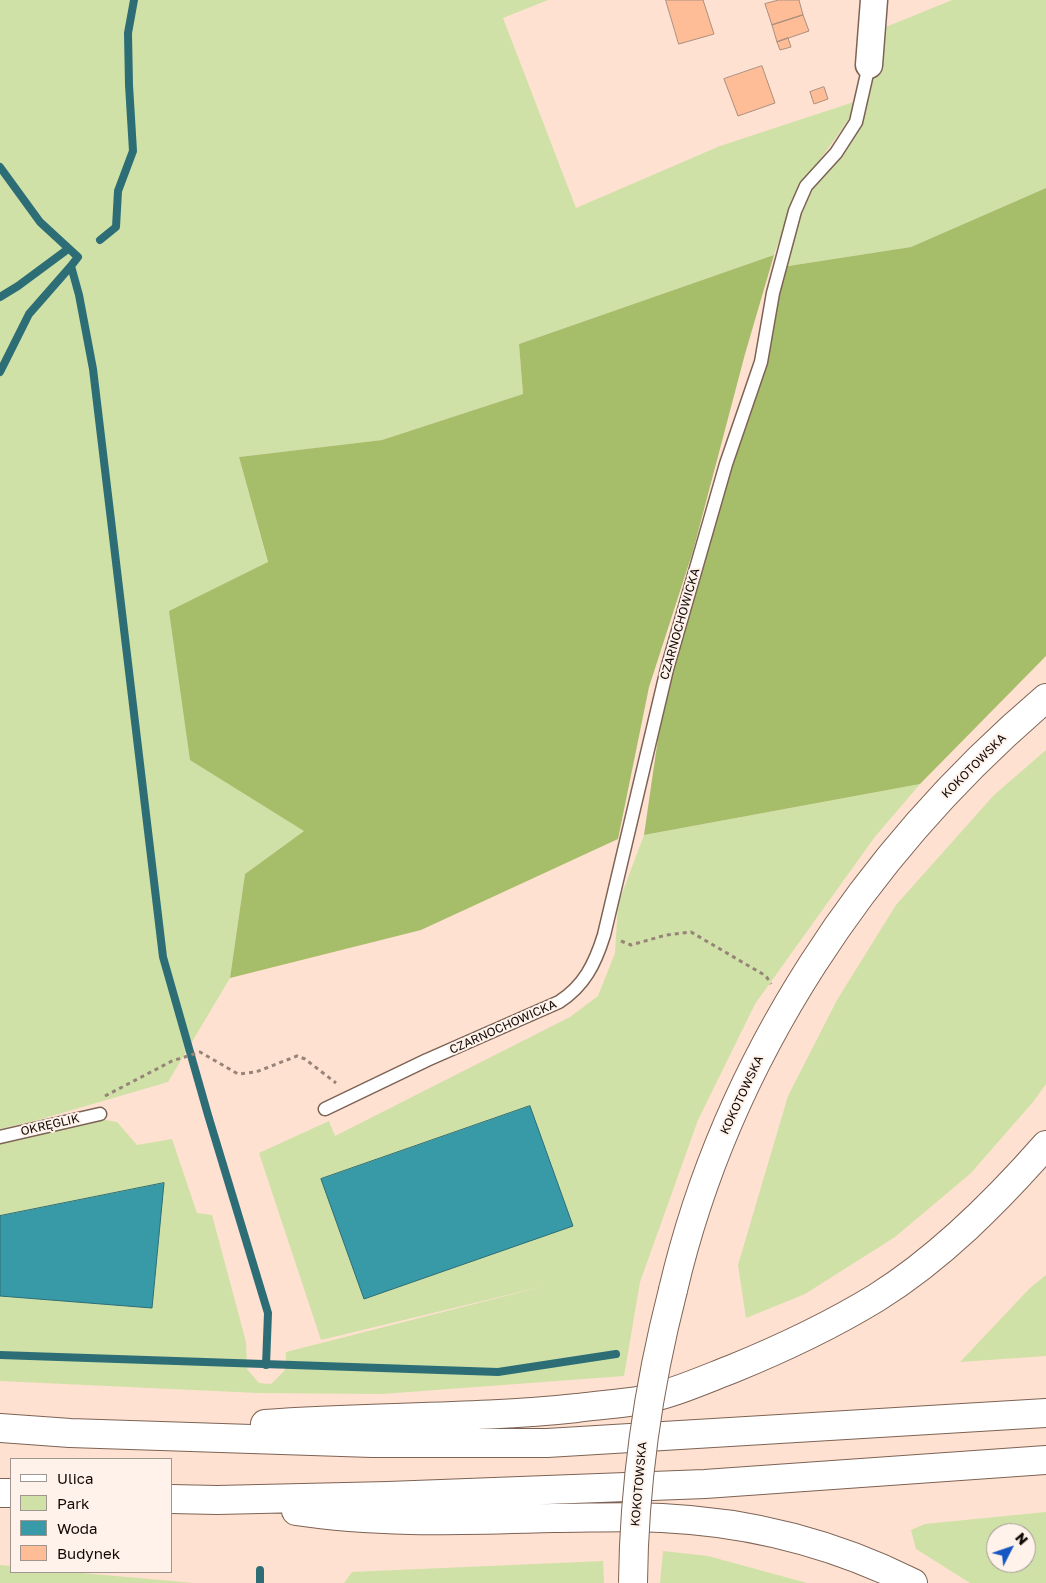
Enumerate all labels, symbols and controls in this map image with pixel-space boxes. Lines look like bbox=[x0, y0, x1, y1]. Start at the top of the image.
street label: CZARNOCHOWICKA bbox=[657, 567, 703, 681]
street label: KOKOTOWSKA bbox=[939, 731, 1009, 801]
street label: CZARNOCHOWICKA bbox=[447, 997, 559, 1057]
street label: KOKOTOWSKA bbox=[717, 1053, 767, 1137]
street label: OKRĘGLIK bbox=[19, 1111, 81, 1139]
street label: KOKOTOWSKA bbox=[628, 1441, 650, 1527]
legend bbox=[10, 1458, 172, 1573]
text: Ulica bbox=[57, 1469, 93, 1487]
text: Park bbox=[57, 1494, 89, 1512]
text: Woda bbox=[57, 1519, 98, 1537]
north arrow bbox=[986, 1523, 1036, 1573]
text: N bbox=[1012, 1529, 1032, 1548]
text: Budynek bbox=[57, 1544, 120, 1562]

